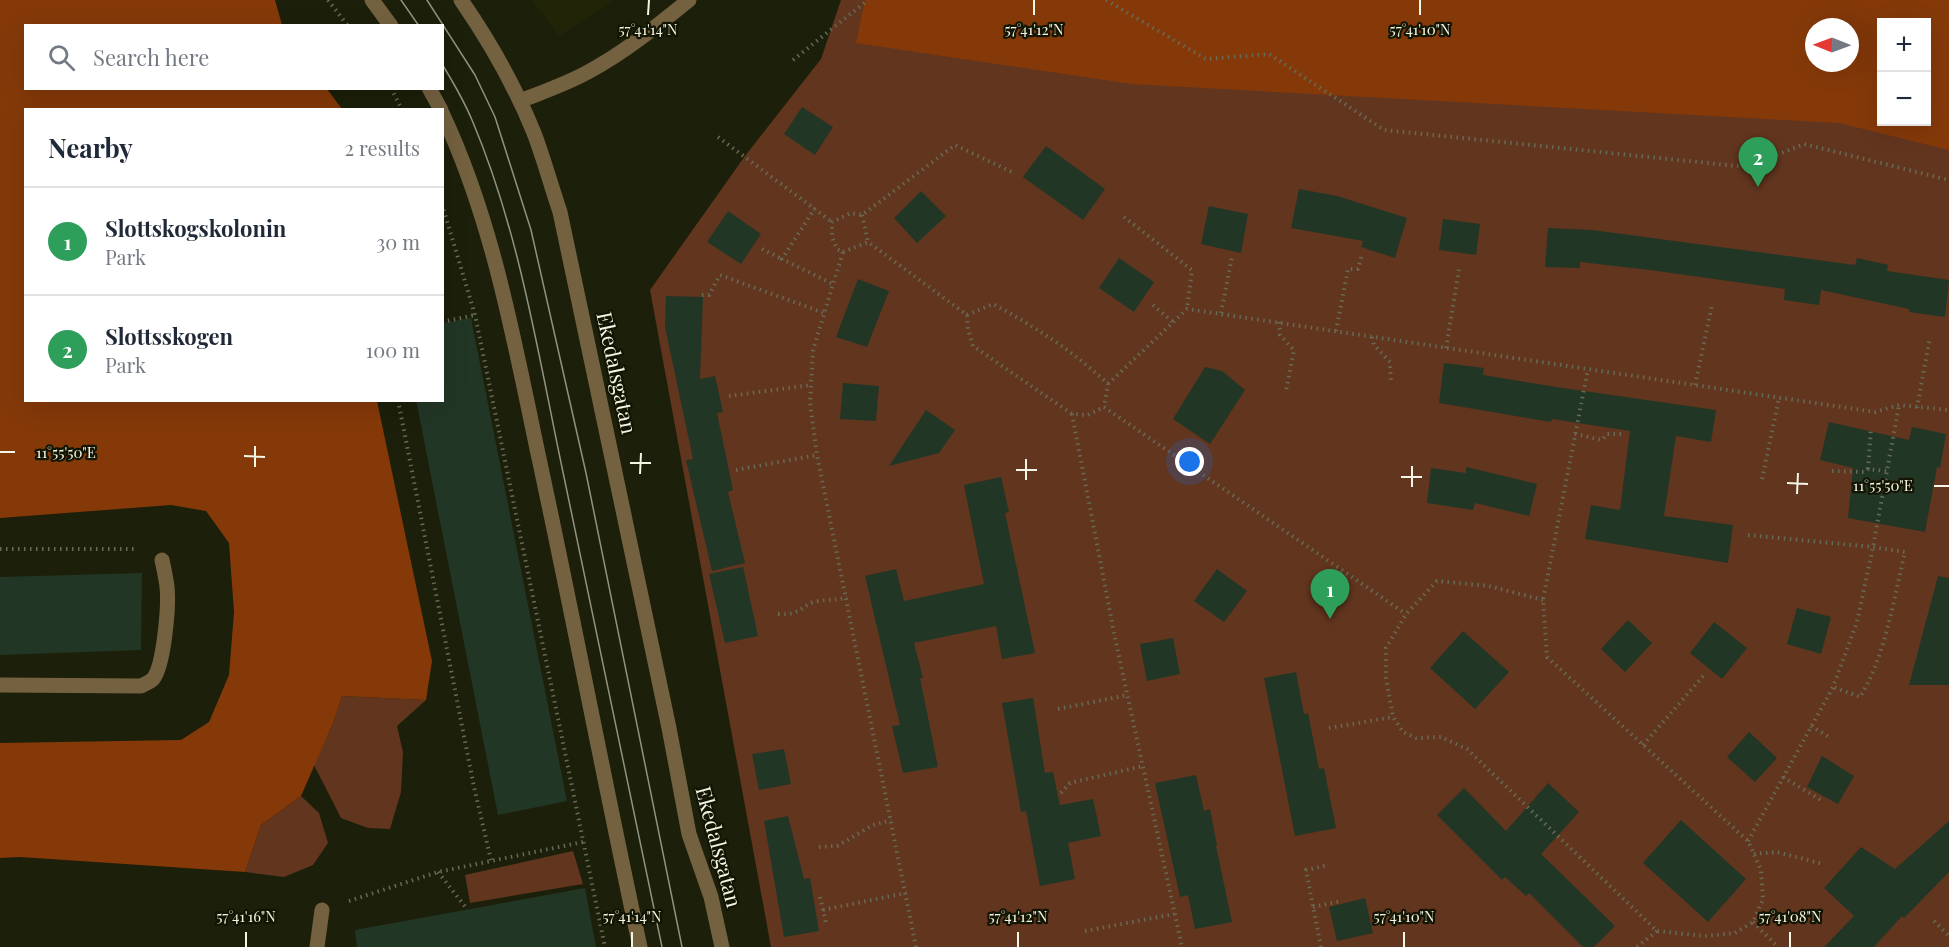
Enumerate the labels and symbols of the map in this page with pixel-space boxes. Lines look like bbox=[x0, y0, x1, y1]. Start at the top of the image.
north arrow bbox=[1805, 18, 1859, 72]
text: 57°41'14"N bbox=[618, 19, 678, 39]
text: 57°41'12"N bbox=[1004, 19, 1064, 39]
text: 57°41'10"N bbox=[1390, 19, 1451, 39]
pin: 2 bbox=[1738, 138, 1778, 187]
street label: Ekedalsgatan bbox=[591, 309, 645, 437]
text: 11°55'50"E bbox=[36, 442, 96, 462]
your location bbox=[1175, 447, 1204, 476]
text: 11°55'50"E bbox=[1853, 475, 1913, 495]
pin: 1 bbox=[1310, 570, 1350, 619]
street label: Ekedalsgatan bbox=[690, 783, 750, 911]
text: 57°41'16"N bbox=[216, 906, 276, 926]
text: 57°41'14"N bbox=[602, 906, 662, 926]
text: 57°41'12"N bbox=[988, 906, 1048, 926]
text: 57°41'10"N bbox=[1374, 906, 1435, 926]
text: 57°41'08"N bbox=[1758, 906, 1822, 926]

